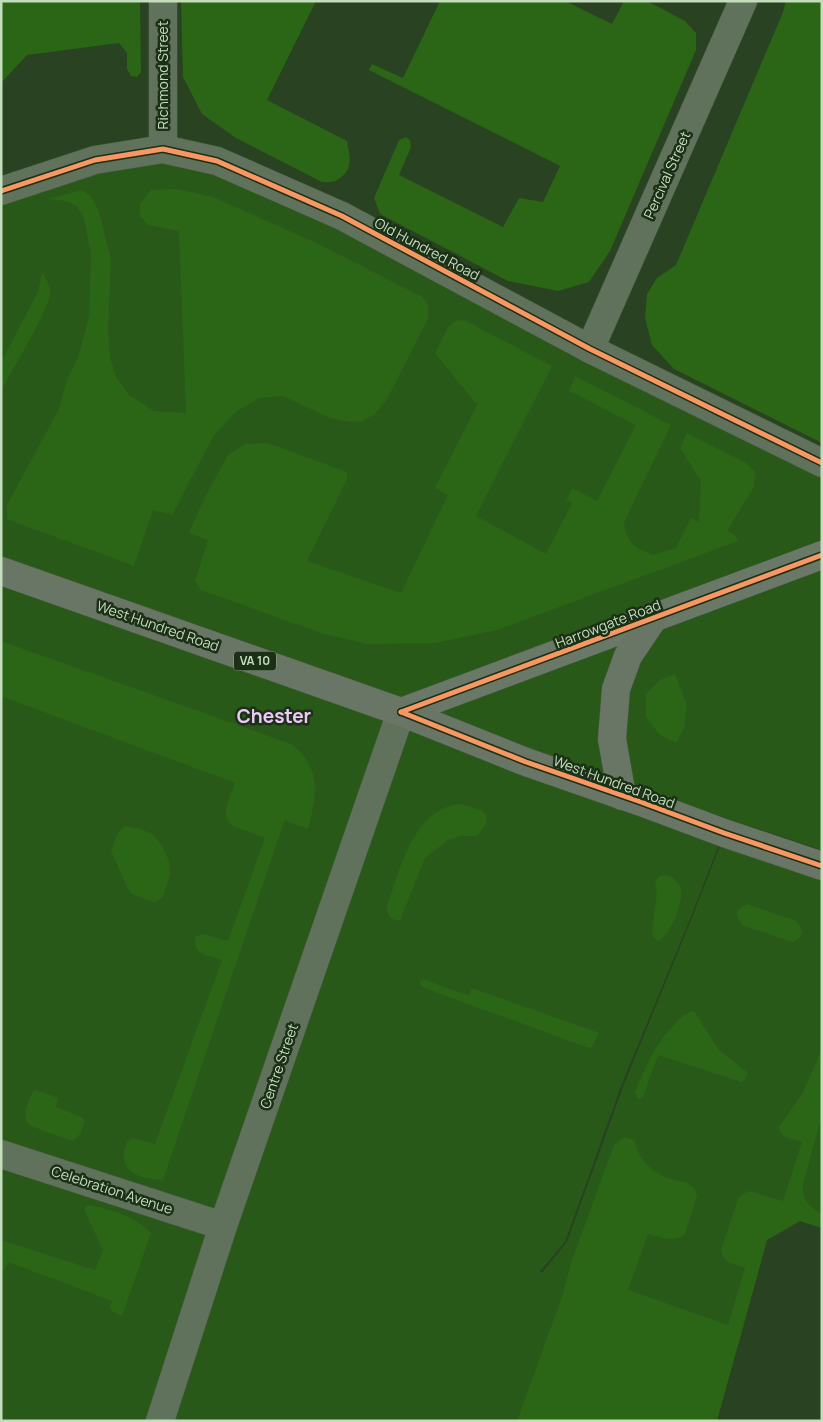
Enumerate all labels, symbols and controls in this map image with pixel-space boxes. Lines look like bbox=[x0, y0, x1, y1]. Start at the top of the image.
street label: Richmond Street bbox=[153, 20, 172, 129]
street label: Percival Street bbox=[639, 128, 694, 222]
street label: Old Hundred Road bbox=[371, 213, 483, 284]
street label: Harrowgate Road bbox=[552, 595, 663, 652]
street label: West Hundred Road bbox=[95, 596, 222, 655]
road number: VA 10 bbox=[234, 651, 276, 670]
district label: Chester bbox=[237, 703, 312, 729]
street label: West Hundred Road bbox=[551, 751, 678, 812]
street label: Centre Street bbox=[255, 1020, 302, 1111]
street label: Celebration Avenue bbox=[49, 1161, 175, 1218]

